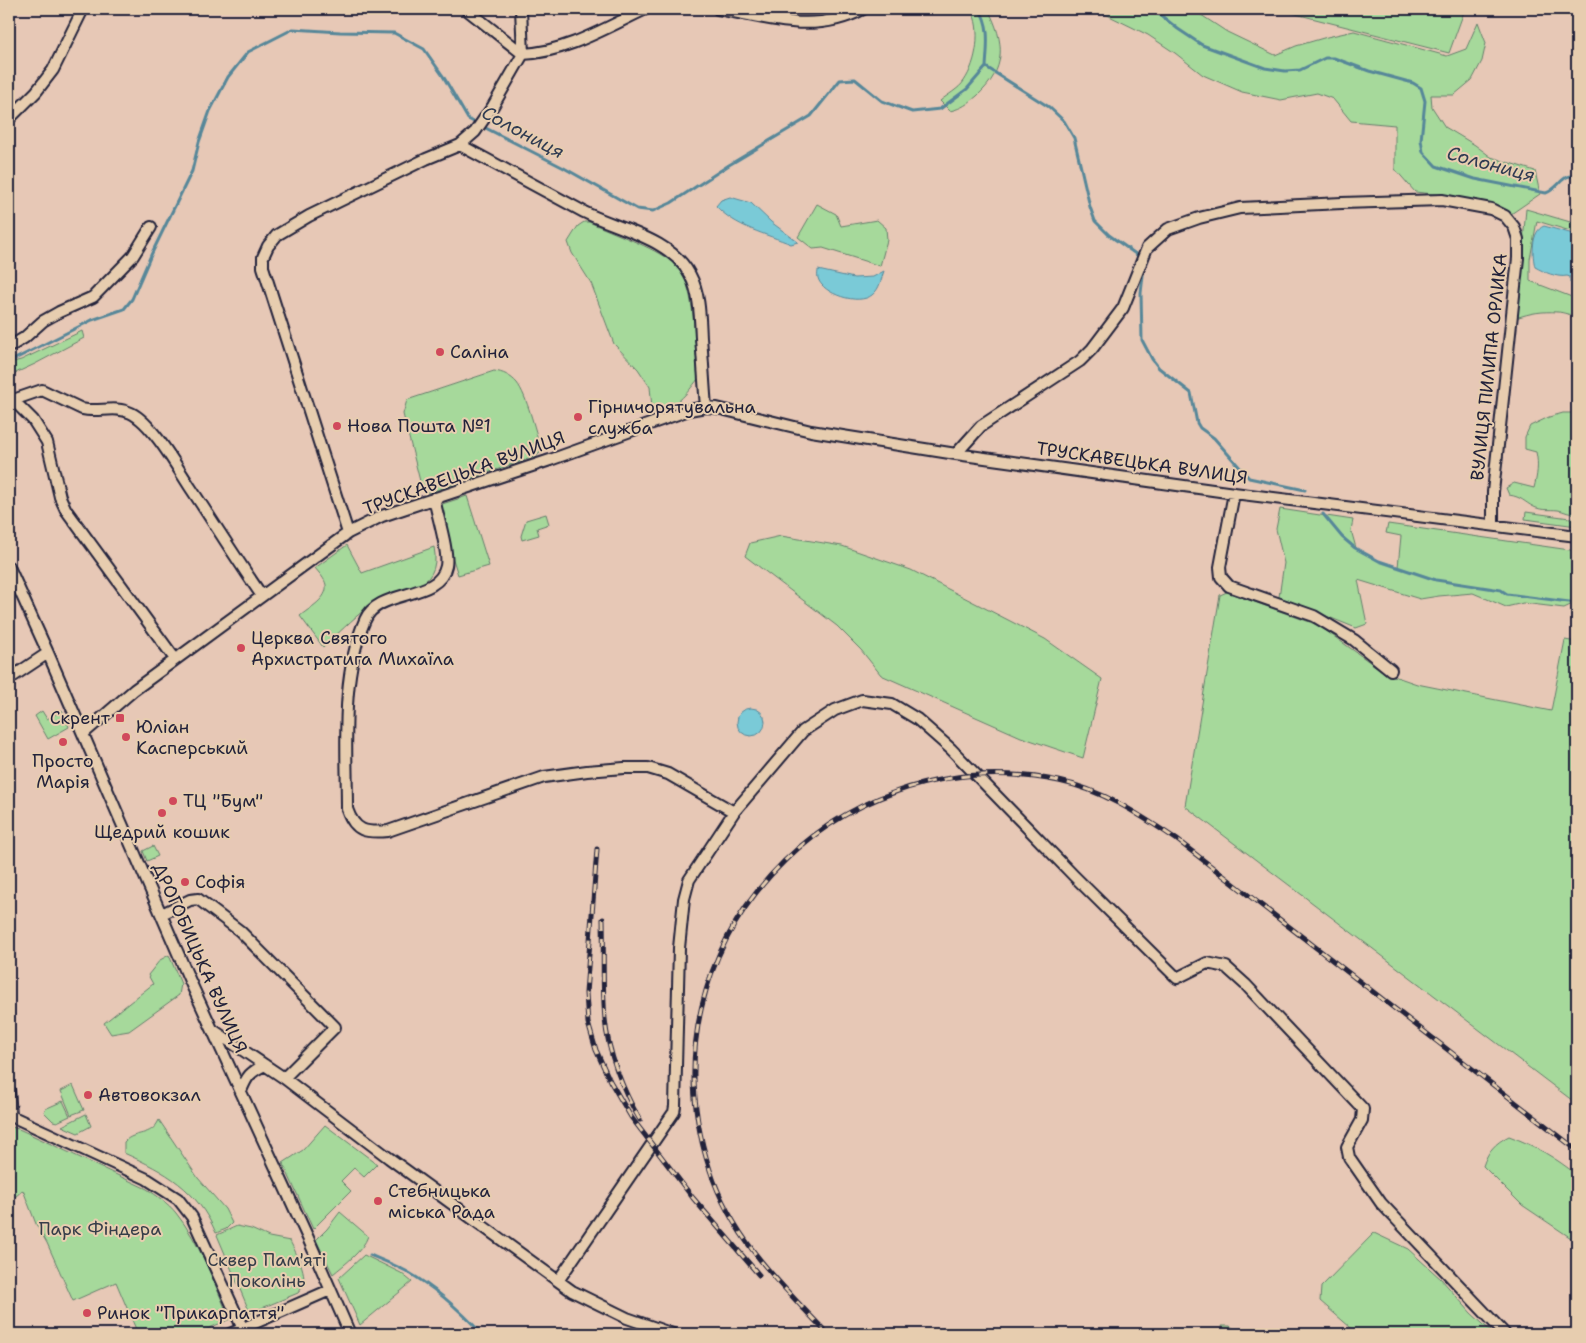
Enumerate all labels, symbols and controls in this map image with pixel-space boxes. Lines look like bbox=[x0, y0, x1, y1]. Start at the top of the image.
water label: Солониця bbox=[477, 100, 569, 164]
water label: Солониця bbox=[1444, 140, 1538, 188]
street label: ВУЛИЦЯ ПИЛИПА ОРЛИКА bbox=[1465, 252, 1513, 482]
place label: Саліна bbox=[450, 340, 509, 364]
marker: Саліна bbox=[434, 346, 446, 358]
place label: Гірничорятувальна служба bbox=[588, 395, 756, 440]
marker: Гірничорятувальна служба bbox=[572, 411, 584, 423]
place label: Нова Пошта №1 bbox=[347, 414, 491, 438]
marker: Нова Пошта №1 bbox=[331, 420, 343, 432]
street label: ТРУСКАВЕЦЬКА ВУЛИЦЯ bbox=[360, 425, 568, 521]
street label: ТРУСКАВЕЦЬКА ВУЛИЦЯ bbox=[1035, 436, 1249, 490]
place label: Церква Святого Архистратига Михаїла bbox=[251, 626, 454, 671]
marker: Церква Святого Архистратига Михаїла bbox=[235, 642, 247, 654]
place label: Скрент bbox=[50, 706, 111, 730]
marker: Скрент bbox=[114, 712, 126, 724]
place label: Юліан Касперський bbox=[136, 715, 248, 760]
marker: Юліан Касперський bbox=[120, 731, 132, 743]
marker: Просто Марія bbox=[57, 736, 69, 748]
place label: Просто Марія bbox=[32, 749, 94, 794]
place label: ТЦ "Бум" bbox=[183, 789, 263, 813]
marker: ТЦ "Бум" bbox=[167, 795, 179, 807]
marker: Щедрий кошик bbox=[156, 807, 168, 819]
place label: Щедрий кошик bbox=[94, 820, 230, 844]
street label: ДРОГОБИЦЬКА ВУЛИЦЯ bbox=[147, 859, 253, 1057]
place label: Софія bbox=[195, 870, 245, 894]
marker: Софія bbox=[179, 876, 191, 888]
place label: Автовокзал bbox=[98, 1083, 201, 1107]
marker: Автовокзал bbox=[82, 1089, 94, 1101]
place label: Стебницька міська Рада bbox=[388, 1179, 495, 1224]
marker: Стебницька міська Рада bbox=[372, 1195, 384, 1207]
park label: Парк Фіндера bbox=[39, 1217, 161, 1241]
park label: Сквер Пам'яті Поколінь bbox=[207, 1248, 327, 1293]
place label: Ринок "Прикарпаття" bbox=[97, 1301, 285, 1325]
marker: Ринок "Прикарпаття" bbox=[81, 1307, 93, 1319]

